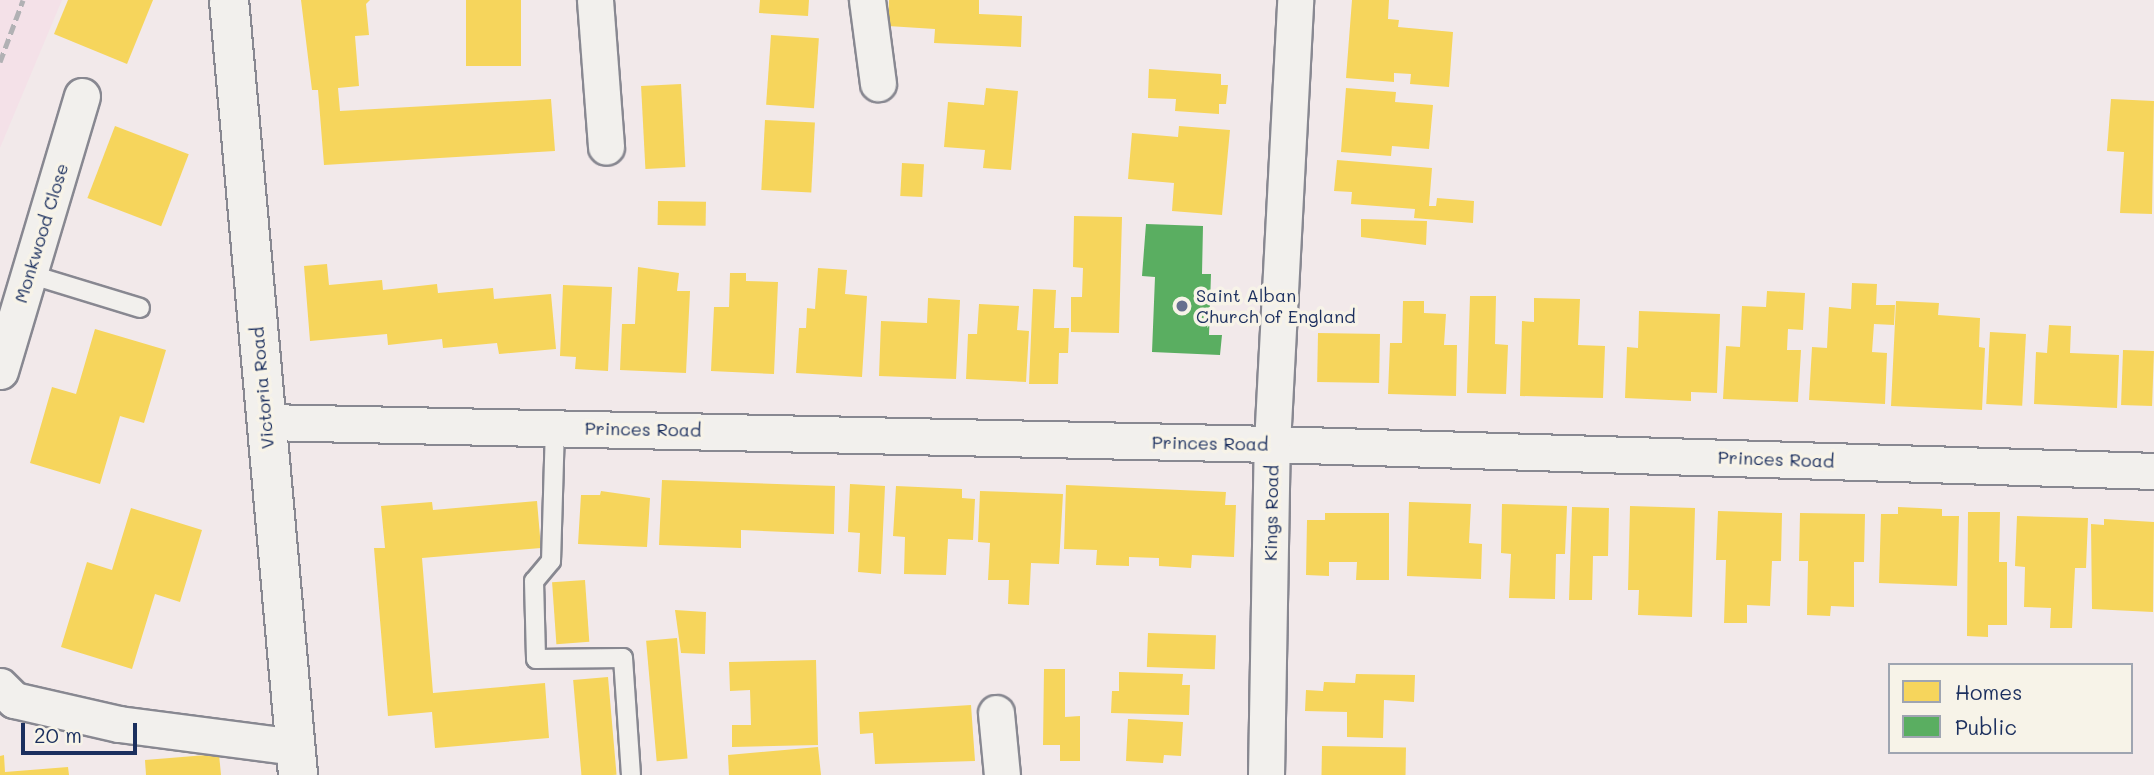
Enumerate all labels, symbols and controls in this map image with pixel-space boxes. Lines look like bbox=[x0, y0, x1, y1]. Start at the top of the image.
street label: Monkwood Close bbox=[9, 161, 73, 305]
place label: Saint Alban Church of England bbox=[1196, 285, 1356, 328]
marker: Saint Alban Church of England bbox=[1174, 298, 1190, 314]
street label: Victoria Road bbox=[246, 326, 278, 450]
street label: Princes Road bbox=[585, 417, 701, 441]
street label: Princes Road bbox=[1152, 431, 1268, 455]
street label: Princes Road bbox=[1717, 446, 1835, 472]
street label: Kings Road bbox=[1259, 465, 1283, 561]
legend bbox=[1888, 663, 2133, 754]
text: Homes bbox=[1955, 678, 2022, 705]
scale bar bbox=[24, 708, 140, 752]
text: Public bbox=[1955, 713, 2017, 740]
text: 20 m bbox=[34, 721, 82, 748]

